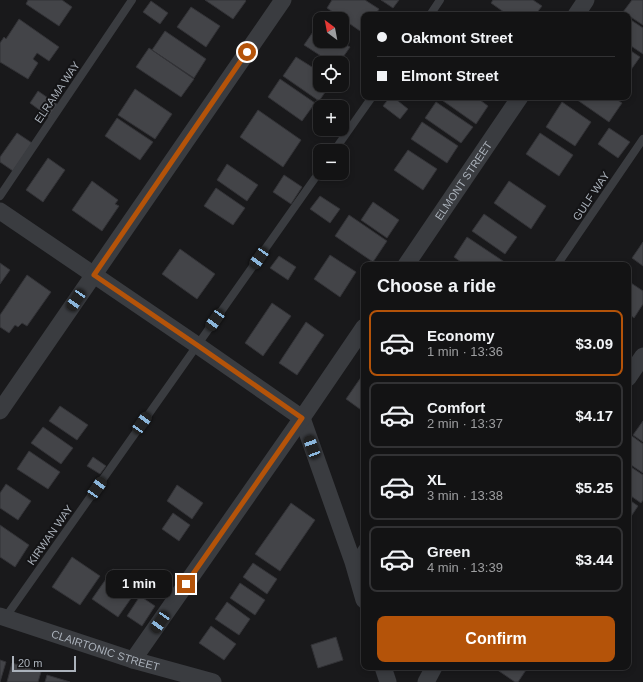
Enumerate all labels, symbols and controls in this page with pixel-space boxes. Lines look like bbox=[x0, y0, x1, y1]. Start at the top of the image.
north arrow bbox=[313, 12, 349, 48]
map controls bbox=[313, 12, 349, 180]
text: Oakmont Street bbox=[401, 29, 513, 46]
route start bbox=[238, 43, 256, 61]
button: locate bbox=[313, 56, 349, 92]
street label: ELRAMA WAY bbox=[32, 58, 82, 125]
text: Elmont Street bbox=[401, 67, 499, 84]
button: + bbox=[313, 100, 349, 136]
street label: ELMONT STREET bbox=[432, 139, 494, 222]
button: − bbox=[313, 144, 349, 180]
street label: GULF WAY bbox=[570, 169, 612, 223]
car bbox=[247, 245, 271, 271]
text: Choose a ride bbox=[377, 276, 496, 296]
car bbox=[64, 287, 88, 313]
car bbox=[203, 307, 227, 333]
icon: car bbox=[379, 325, 415, 361]
text: Economy bbox=[427, 327, 495, 344]
text: $3.09 bbox=[575, 335, 613, 352]
text: 1 min · 13:36 bbox=[427, 344, 503, 359]
icon: car bbox=[379, 397, 415, 433]
text: Comfort bbox=[427, 399, 485, 416]
text: $4.17 bbox=[575, 407, 613, 424]
car bbox=[130, 410, 154, 436]
text: 2 min · 13:37 bbox=[427, 416, 503, 431]
car bbox=[302, 434, 322, 460]
icon: car bbox=[379, 469, 415, 505]
text: XL bbox=[427, 471, 446, 488]
car bbox=[85, 475, 109, 501]
text: $5.25 bbox=[575, 479, 613, 496]
text: 3 min · 13:38 bbox=[427, 488, 503, 503]
street label: KIRWAN WAY bbox=[25, 502, 75, 567]
icon: car bbox=[379, 541, 415, 577]
text: Green bbox=[427, 543, 470, 560]
text: $3.44 bbox=[575, 551, 613, 568]
text: 4 min · 13:39 bbox=[427, 560, 503, 575]
callout: 1 min bbox=[106, 570, 172, 598]
route end bbox=[177, 575, 195, 593]
text: 1 min bbox=[122, 576, 156, 591]
car bbox=[148, 609, 172, 635]
button: Confirm bbox=[377, 616, 615, 662]
street label: CLAIRTONIC STREET bbox=[50, 627, 161, 673]
scale bar bbox=[12, 654, 76, 673]
text: 20 m bbox=[18, 657, 42, 669]

